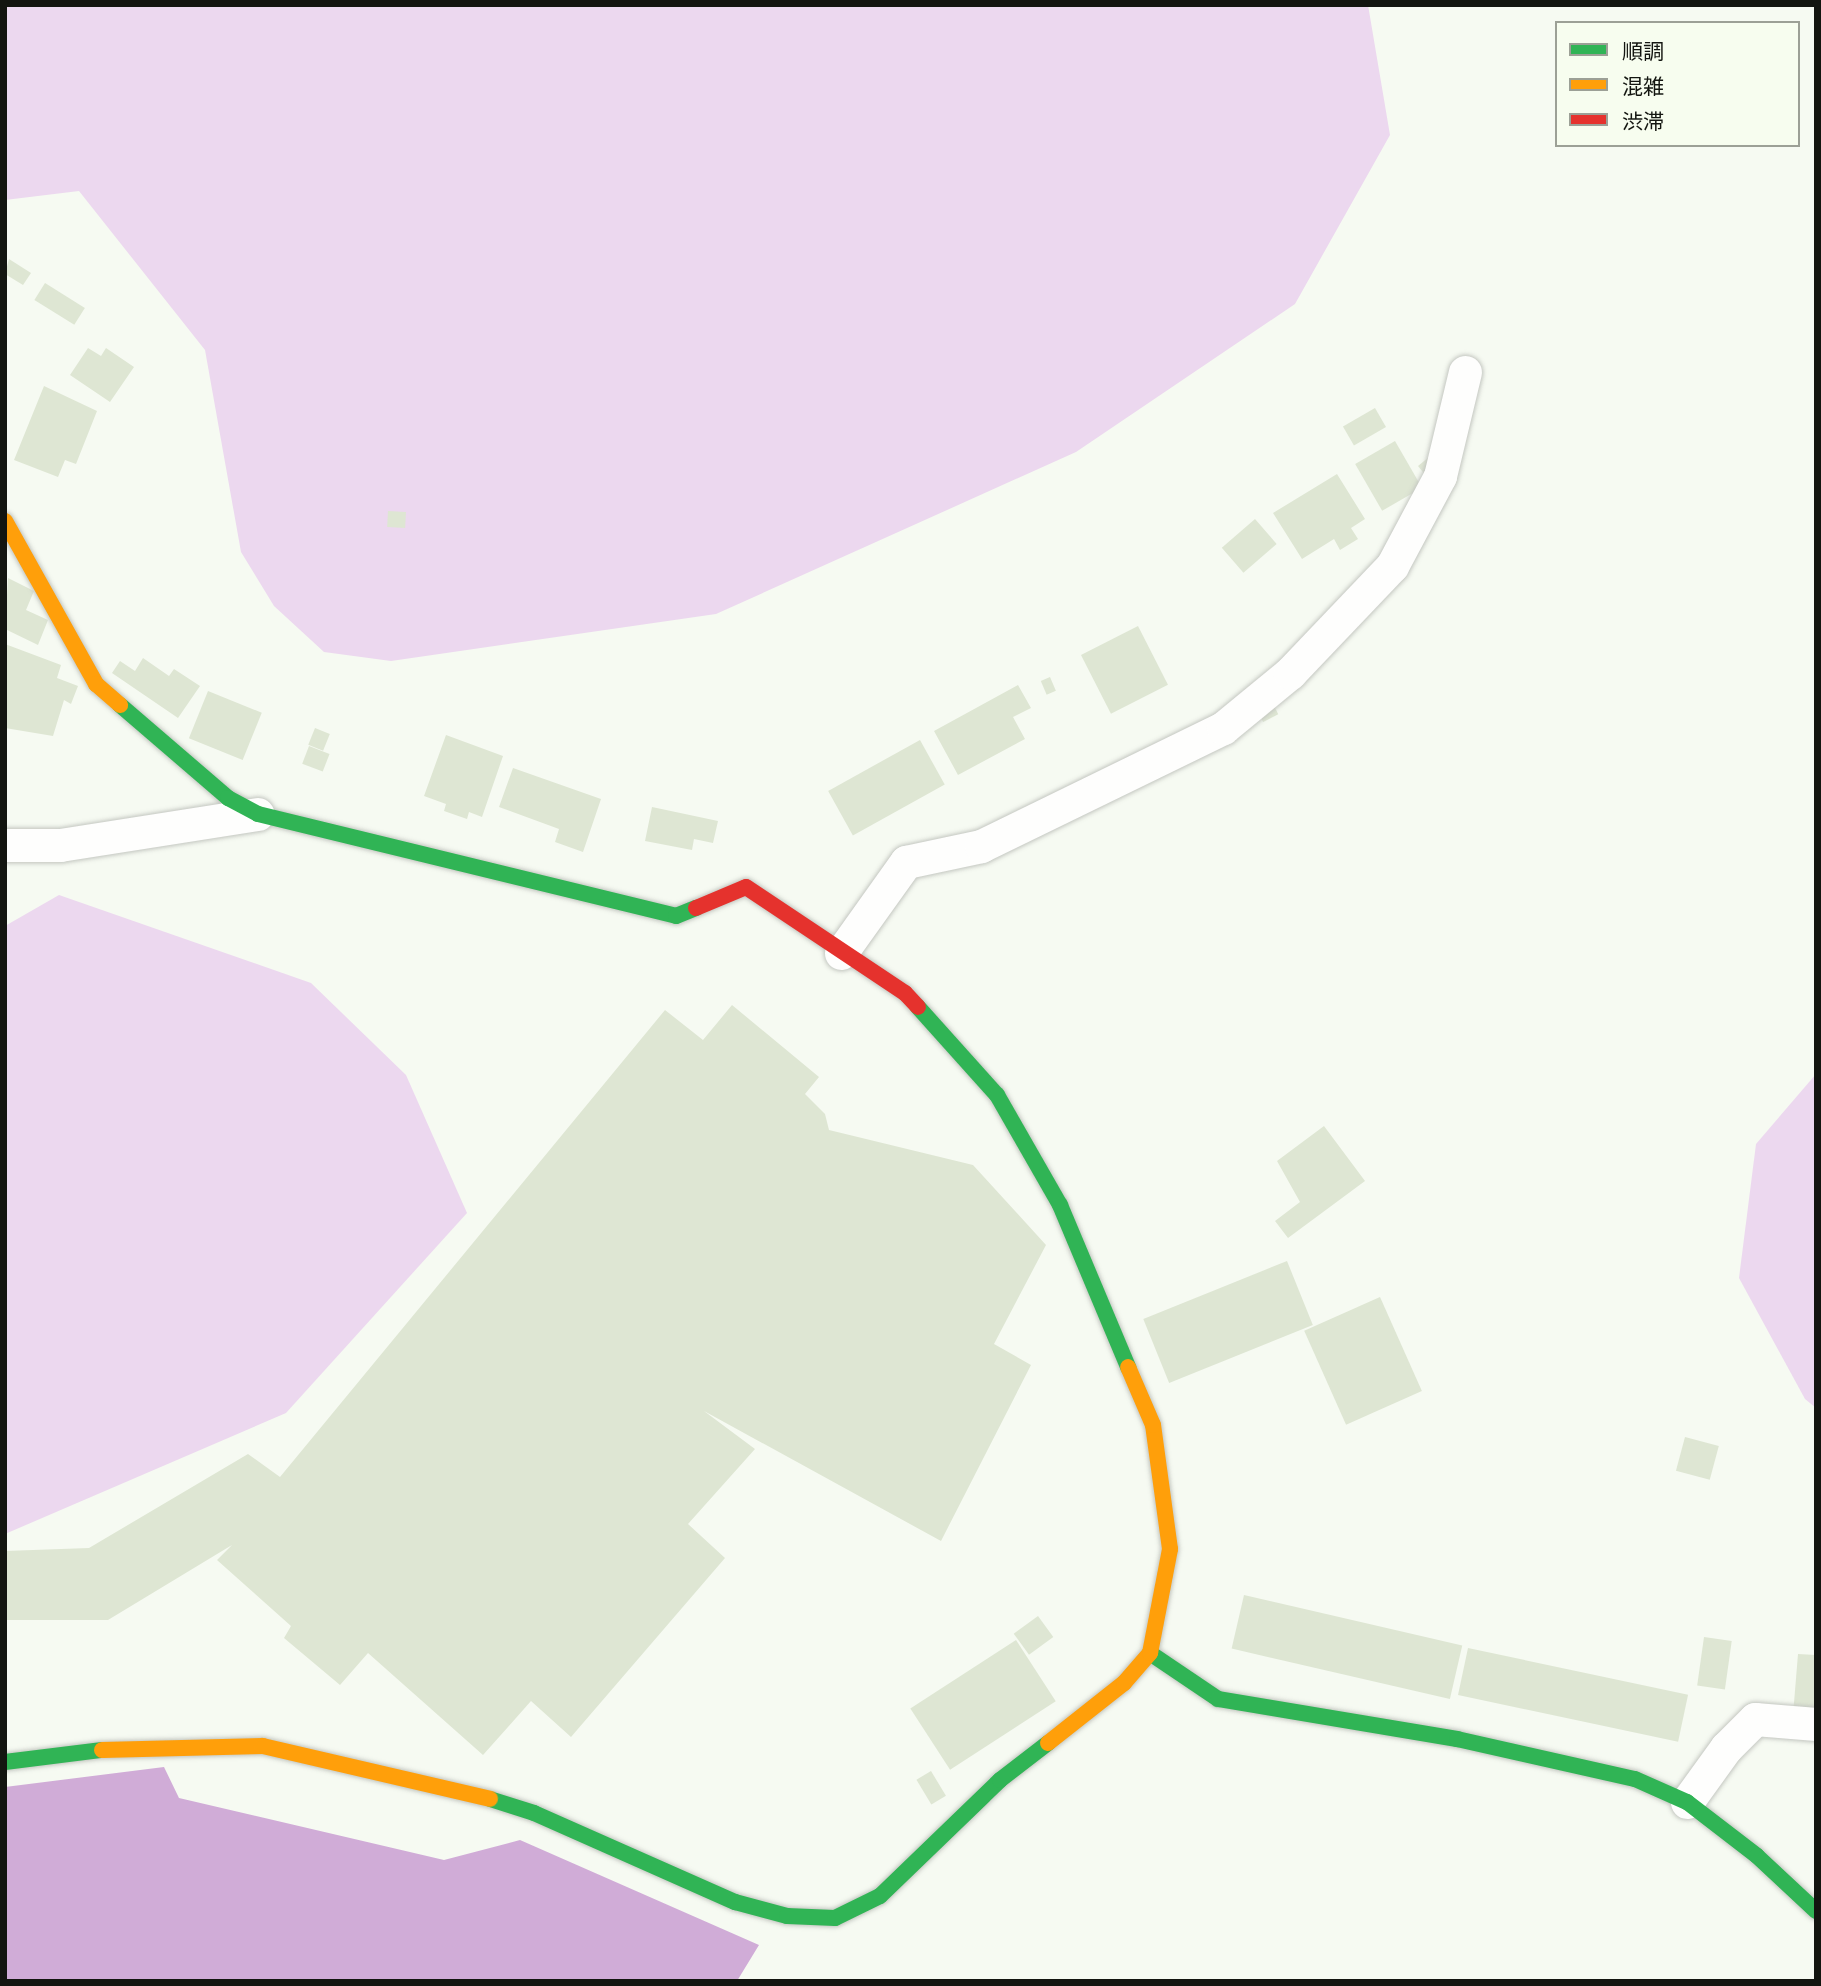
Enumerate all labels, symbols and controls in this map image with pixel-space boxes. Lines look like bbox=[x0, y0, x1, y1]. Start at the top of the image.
legend bbox=[1555, 21, 1800, 147]
text: 順調 bbox=[1622, 38, 1664, 65]
text: 混雑 bbox=[1622, 73, 1664, 100]
text: 渋滞 bbox=[1622, 108, 1664, 135]

